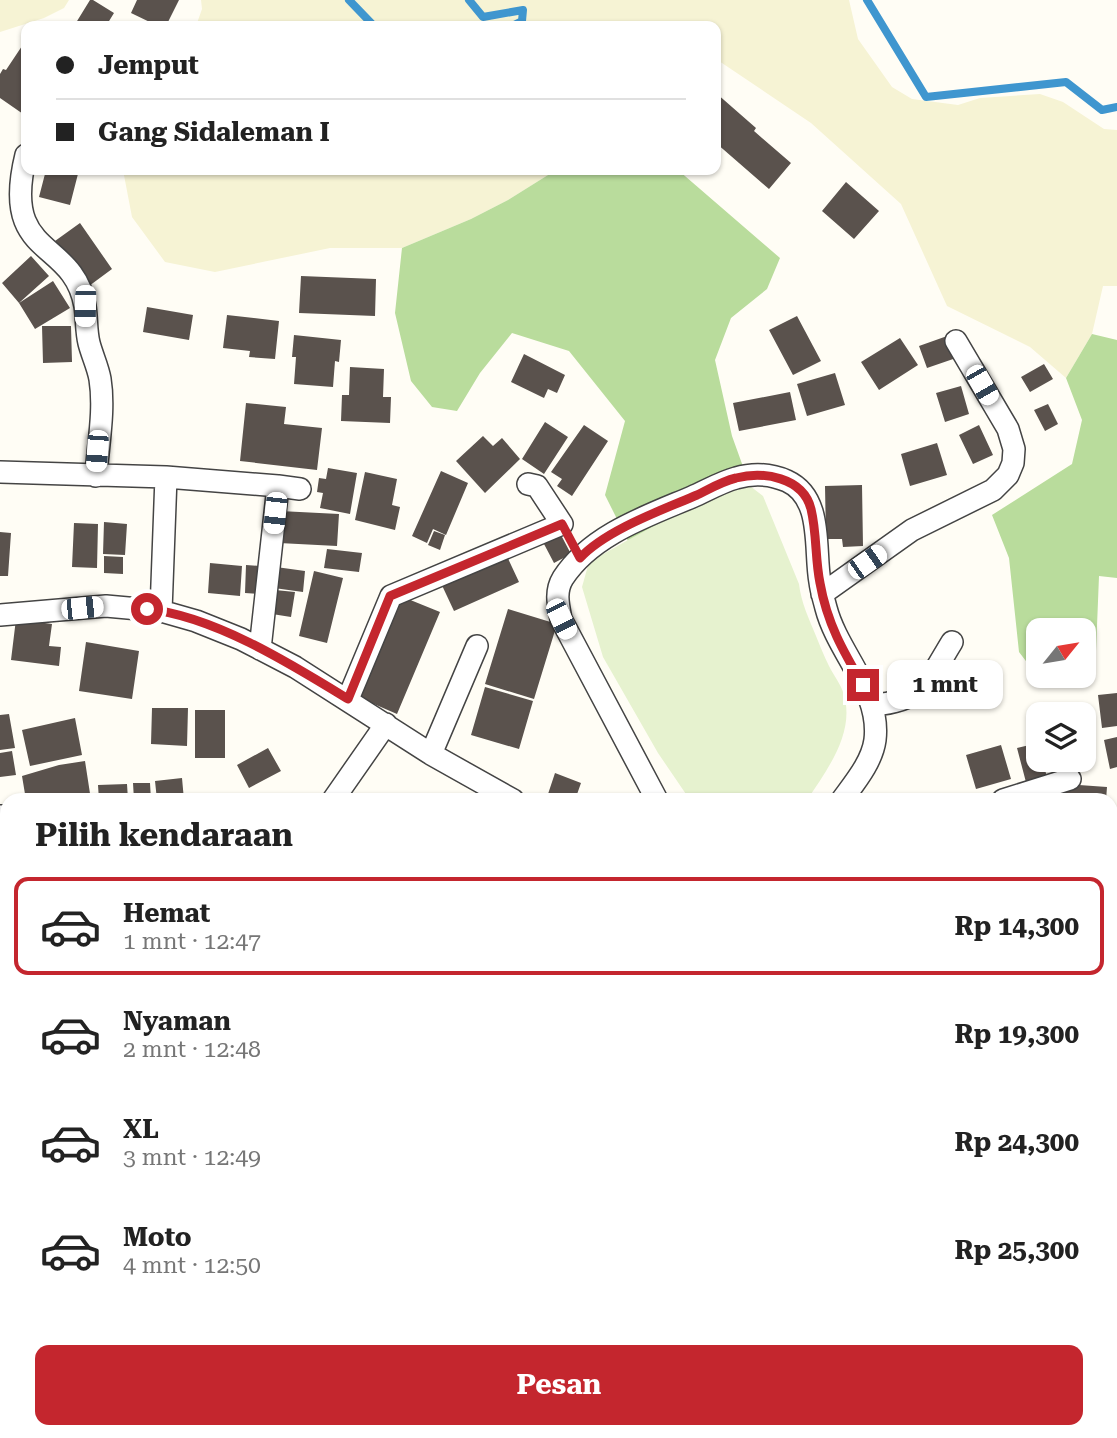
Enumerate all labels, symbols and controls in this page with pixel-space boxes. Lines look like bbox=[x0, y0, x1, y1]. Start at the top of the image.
text: Jemput bbox=[98, 50, 199, 80]
text: Gang Sidaleman I bbox=[98, 117, 330, 147]
car bbox=[75, 285, 96, 327]
car bbox=[963, 362, 1002, 408]
car bbox=[86, 429, 109, 473]
car bbox=[263, 491, 288, 535]
car bbox=[844, 541, 891, 583]
route start bbox=[131, 593, 163, 625]
car bbox=[61, 595, 104, 621]
car bbox=[543, 596, 580, 642]
north arrow bbox=[1026, 618, 1096, 688]
map controls bbox=[1026, 618, 1096, 772]
callout: 1 mnt bbox=[888, 660, 1003, 710]
route end bbox=[847, 669, 879, 701]
text: 1 mnt bbox=[912, 671, 978, 698]
button: layers bbox=[1026, 702, 1096, 772]
text: Pilih kendaraan bbox=[35, 816, 293, 854]
icon: car bbox=[39, 895, 102, 958]
text: Hemat bbox=[123, 898, 210, 928]
text: Rp 14,300 bbox=[954, 911, 1079, 941]
text: 1 mnt · 12:47 bbox=[123, 928, 261, 955]
icon: car bbox=[39, 1003, 102, 1066]
text: Nyaman bbox=[123, 1006, 231, 1036]
text: Rp 19,300 bbox=[954, 1019, 1079, 1049]
text: 2 mnt · 12:48 bbox=[123, 1036, 261, 1063]
icon: car bbox=[39, 1111, 102, 1174]
text: XL bbox=[123, 1114, 159, 1144]
text: Rp 24,300 bbox=[954, 1127, 1079, 1157]
text: 3 mnt · 12:49 bbox=[123, 1144, 261, 1171]
icon: car bbox=[39, 1219, 102, 1282]
text: Moto bbox=[123, 1222, 192, 1252]
text: Rp 25,300 bbox=[954, 1235, 1079, 1265]
text: 4 mnt · 12:50 bbox=[123, 1252, 261, 1279]
button: Pesan bbox=[35, 1345, 1083, 1425]

